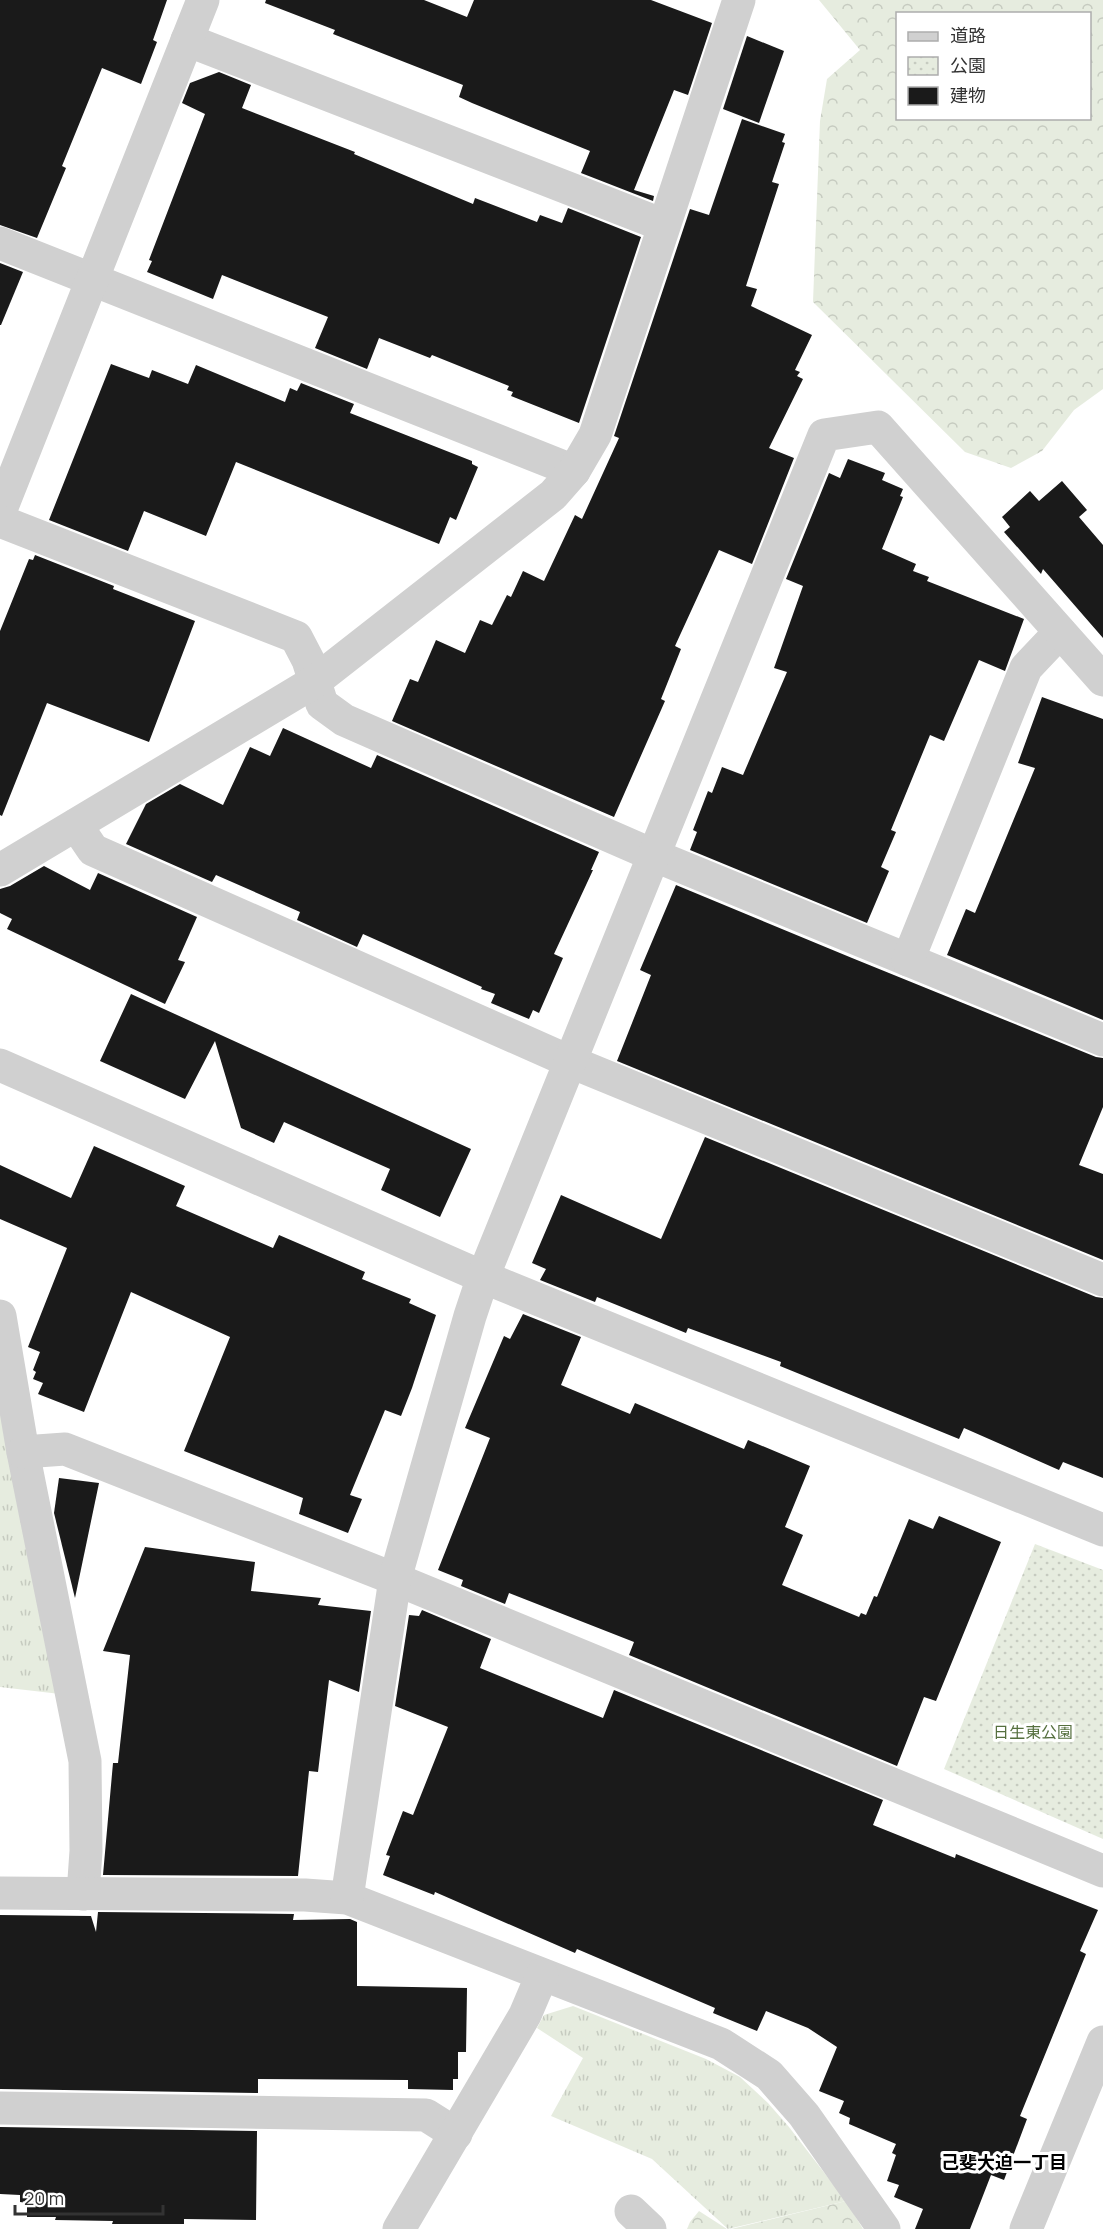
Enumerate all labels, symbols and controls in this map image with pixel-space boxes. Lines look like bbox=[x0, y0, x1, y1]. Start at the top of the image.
legend bbox=[896, 12, 1091, 120]
text: 道路 bbox=[950, 23, 986, 47]
text: 公園 bbox=[950, 53, 986, 77]
text: 建物 bbox=[950, 83, 986, 107]
park label: 日生東公園 bbox=[993, 1721, 1073, 1743]
district label: 己斐大迫一丁目 bbox=[941, 2150, 1067, 2174]
scale bar bbox=[15, 2178, 164, 2216]
text: 20 m bbox=[24, 2186, 64, 2210]

